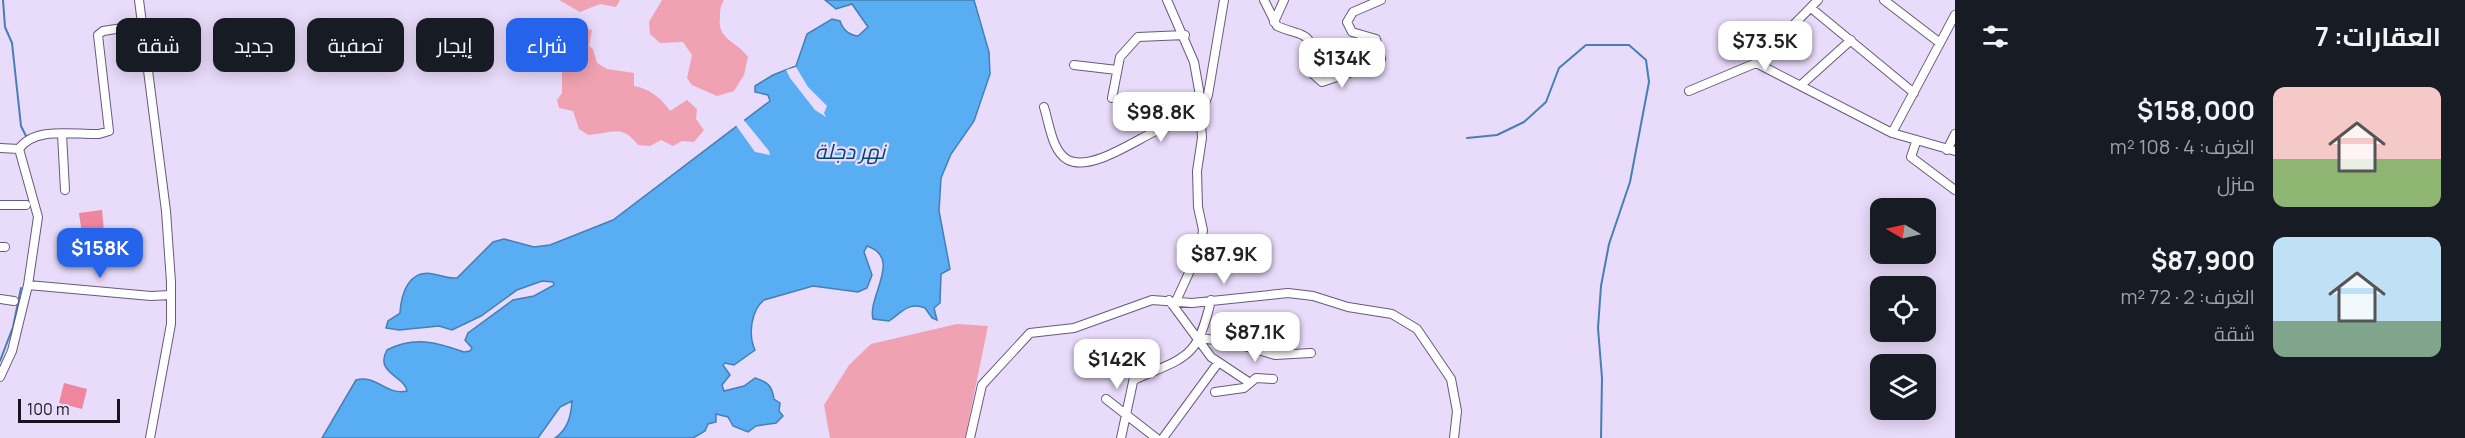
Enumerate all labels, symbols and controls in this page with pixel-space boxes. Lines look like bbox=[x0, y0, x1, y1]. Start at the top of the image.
chip: شقة bbox=[116, 18, 201, 72]
chip: جديد bbox=[213, 18, 295, 72]
chip: تصفية bbox=[307, 18, 404, 72]
chip: إيجار bbox=[416, 18, 494, 72]
chip: شراء bbox=[506, 18, 588, 72]
text: العقارات: 7 bbox=[2315, 18, 2441, 54]
icon: filters bbox=[1979, 20, 2012, 53]
pin: $73.5K bbox=[1716, 21, 1814, 72]
text: $73.5K bbox=[1732, 27, 1798, 54]
pin: $134K bbox=[1300, 38, 1384, 89]
text: $134K bbox=[1313, 44, 1371, 71]
pin: $98.8K bbox=[1112, 92, 1210, 143]
text: $158,000 bbox=[2137, 92, 2255, 128]
text: $98.8K bbox=[1127, 98, 1195, 125]
icon: home bbox=[2321, 111, 2393, 183]
text: الغرف: 4 · 108 m² bbox=[2110, 133, 2255, 160]
water label: نهر دجلة bbox=[815, 137, 888, 165]
text: منزل bbox=[2217, 170, 2255, 197]
north arrow bbox=[1870, 198, 1936, 264]
map controls bbox=[1870, 198, 1936, 420]
pin: $158K bbox=[58, 228, 142, 279]
text: $158K bbox=[71, 234, 129, 261]
pin: $87.9K bbox=[1175, 234, 1273, 285]
text: $87.9K bbox=[1191, 240, 1257, 267]
text: $87,900 bbox=[2151, 242, 2255, 278]
icon: home bbox=[2321, 261, 2393, 333]
button: locate bbox=[1870, 276, 1936, 342]
text: الغرف: 2 · 72 m² bbox=[2120, 283, 2255, 310]
pin: $87.1K bbox=[1206, 312, 1304, 363]
text: $87.1K bbox=[1225, 318, 1285, 345]
text: شقة bbox=[2214, 320, 2255, 347]
pin: $142K bbox=[1075, 339, 1159, 390]
text: $142K bbox=[1088, 345, 1146, 372]
button: layers bbox=[1870, 354, 1936, 420]
scale bar bbox=[18, 396, 120, 424]
text: 100 m bbox=[27, 398, 70, 420]

